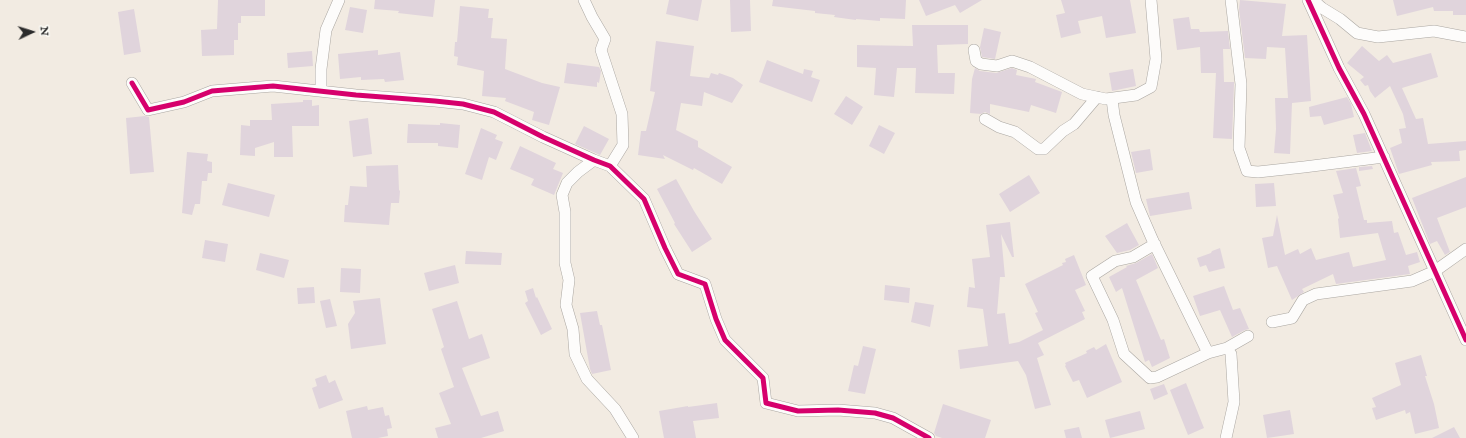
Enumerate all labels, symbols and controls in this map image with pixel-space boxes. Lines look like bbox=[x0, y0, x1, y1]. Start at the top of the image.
north arrow bbox=[12, 12, 52, 52]
text: N bbox=[37, 26, 51, 36]

